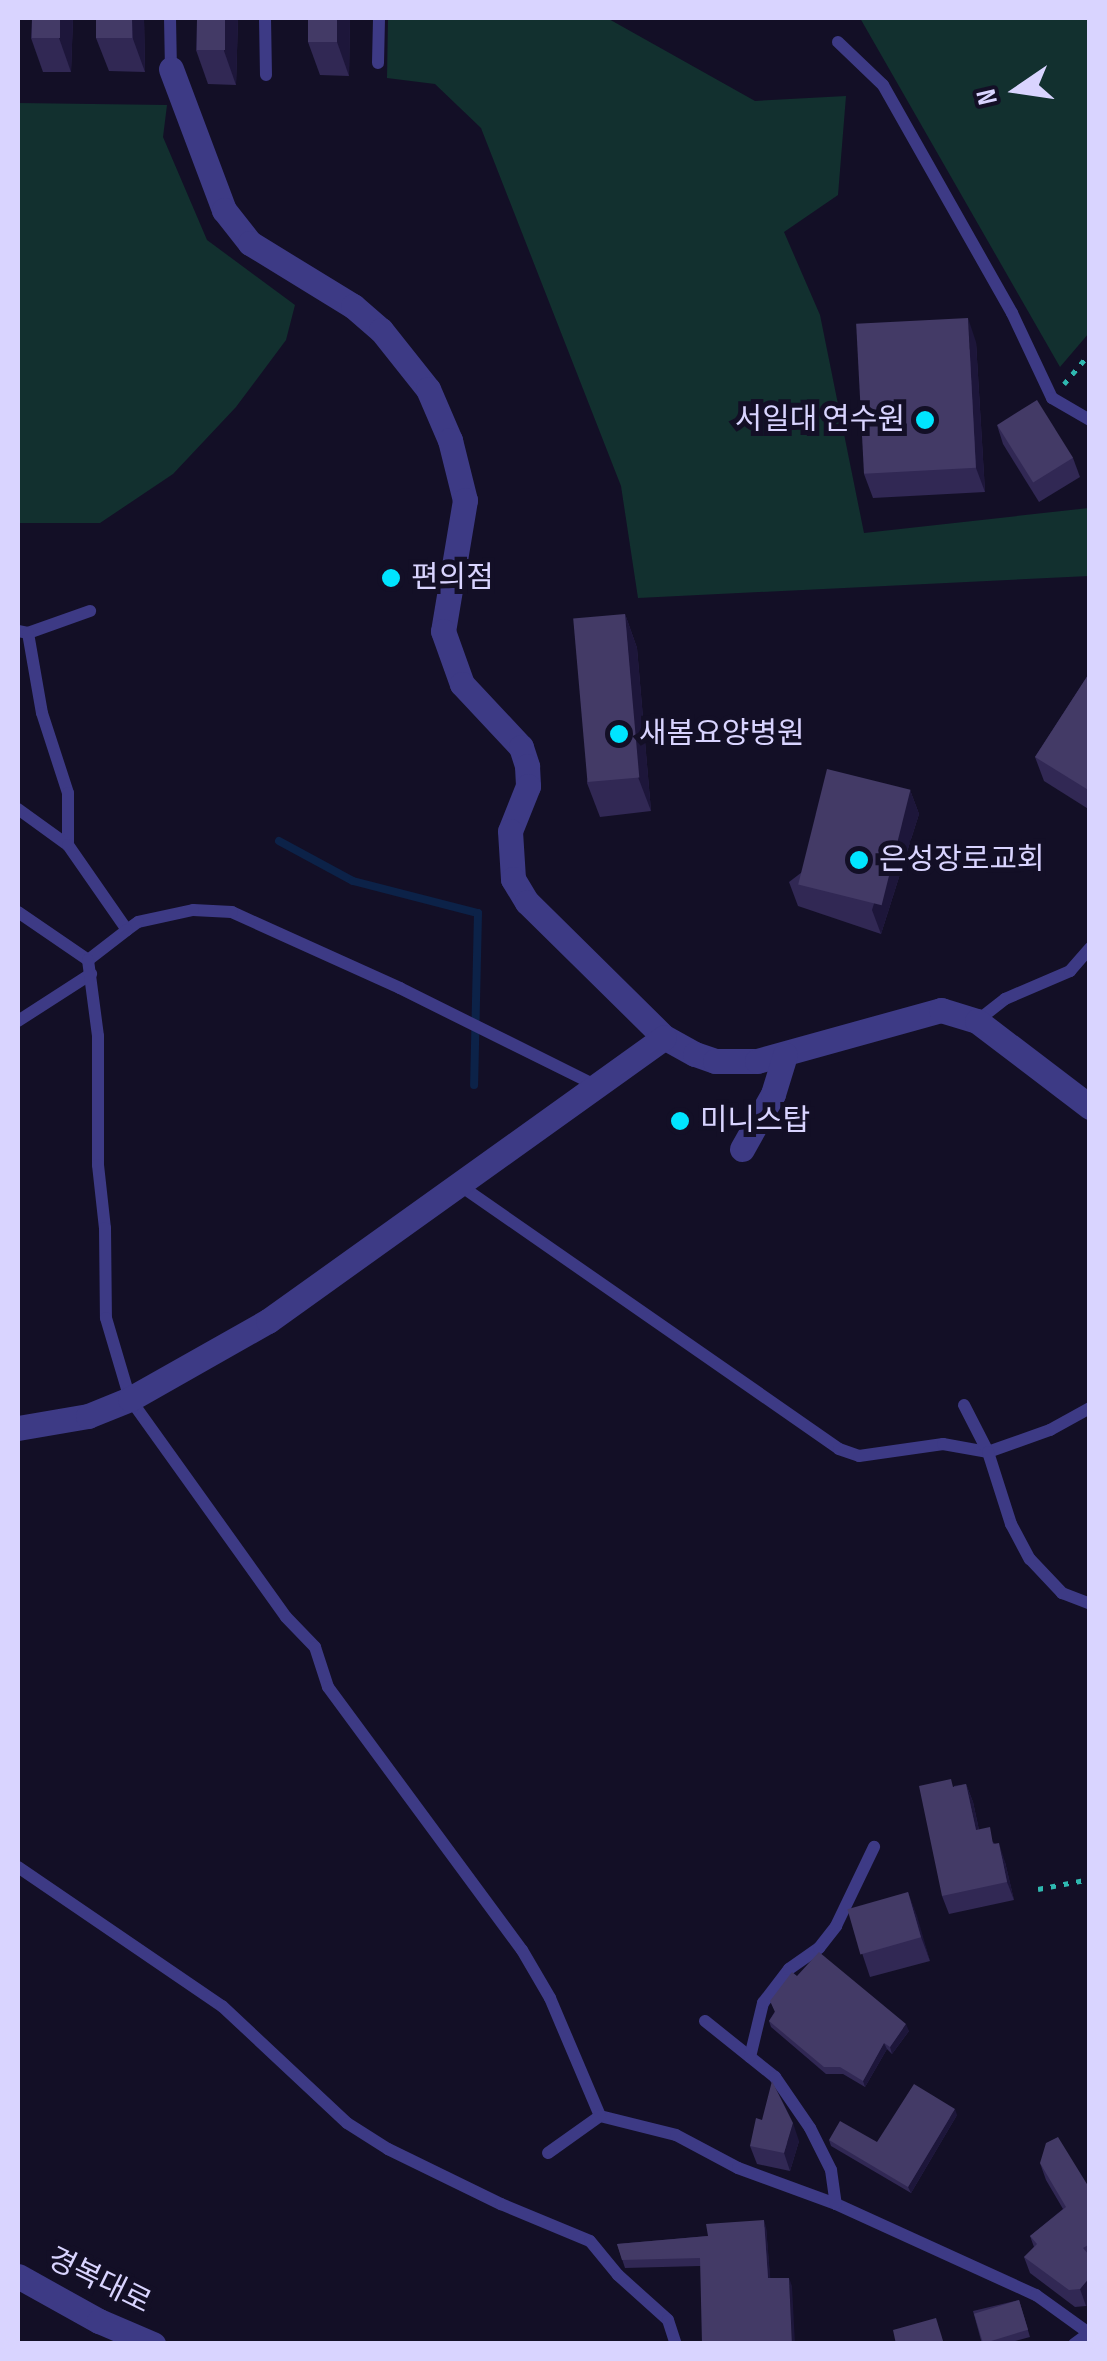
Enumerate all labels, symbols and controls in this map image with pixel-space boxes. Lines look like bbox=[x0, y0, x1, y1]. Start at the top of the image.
north arrow bbox=[967, 40, 1067, 140]
text: N bbox=[970, 86, 1005, 108]
place label: 서일대 연수원 bbox=[735, 402, 905, 438]
marker: 서일대 연수원 bbox=[914, 409, 936, 431]
place label: 편의점 bbox=[411, 560, 494, 596]
marker: 편의점 bbox=[380, 567, 402, 589]
place label: 새봄요양병원 bbox=[639, 716, 805, 752]
marker: 새봄요양병원 bbox=[608, 723, 630, 745]
place label: 은성장로교회 bbox=[879, 842, 1045, 878]
marker: 은성장로교회 bbox=[848, 849, 870, 871]
place label: 미니스탑 bbox=[700, 1103, 810, 1139]
marker: 미니스탑 bbox=[669, 1110, 691, 1132]
street label: 경복대로 bbox=[41, 2241, 157, 2321]

